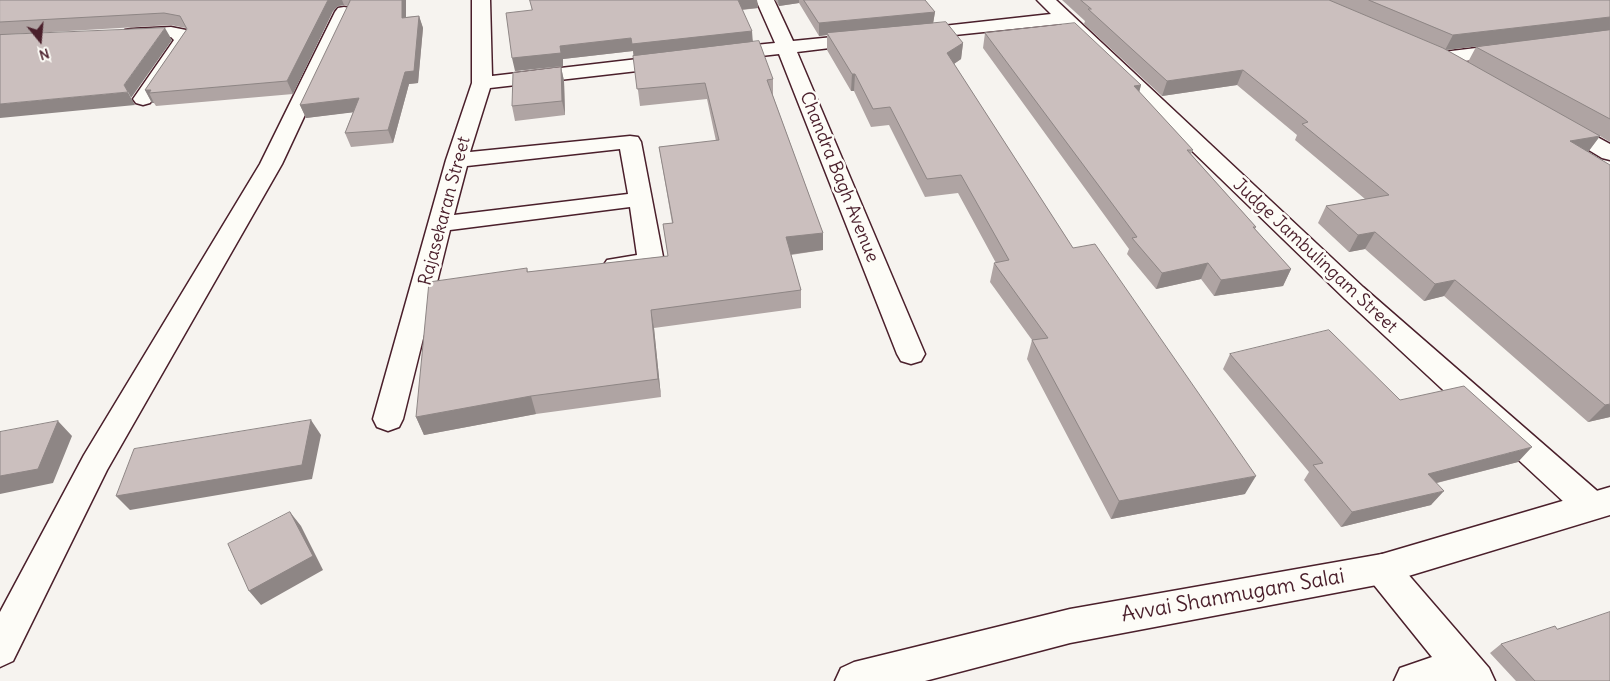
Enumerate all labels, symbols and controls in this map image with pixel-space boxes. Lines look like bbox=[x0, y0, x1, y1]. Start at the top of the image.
north arrow bbox=[15, 15, 65, 65]
text: N bbox=[37, 44, 52, 64]
street label: Chandra Bagh Avenue bbox=[795, 88, 883, 266]
street label: Rajasekaran Street bbox=[415, 134, 475, 288]
street label: Judge Jambulingam Street bbox=[1228, 174, 1402, 338]
street label: Avvai Shanmugam Salai bbox=[1120, 564, 1346, 628]

